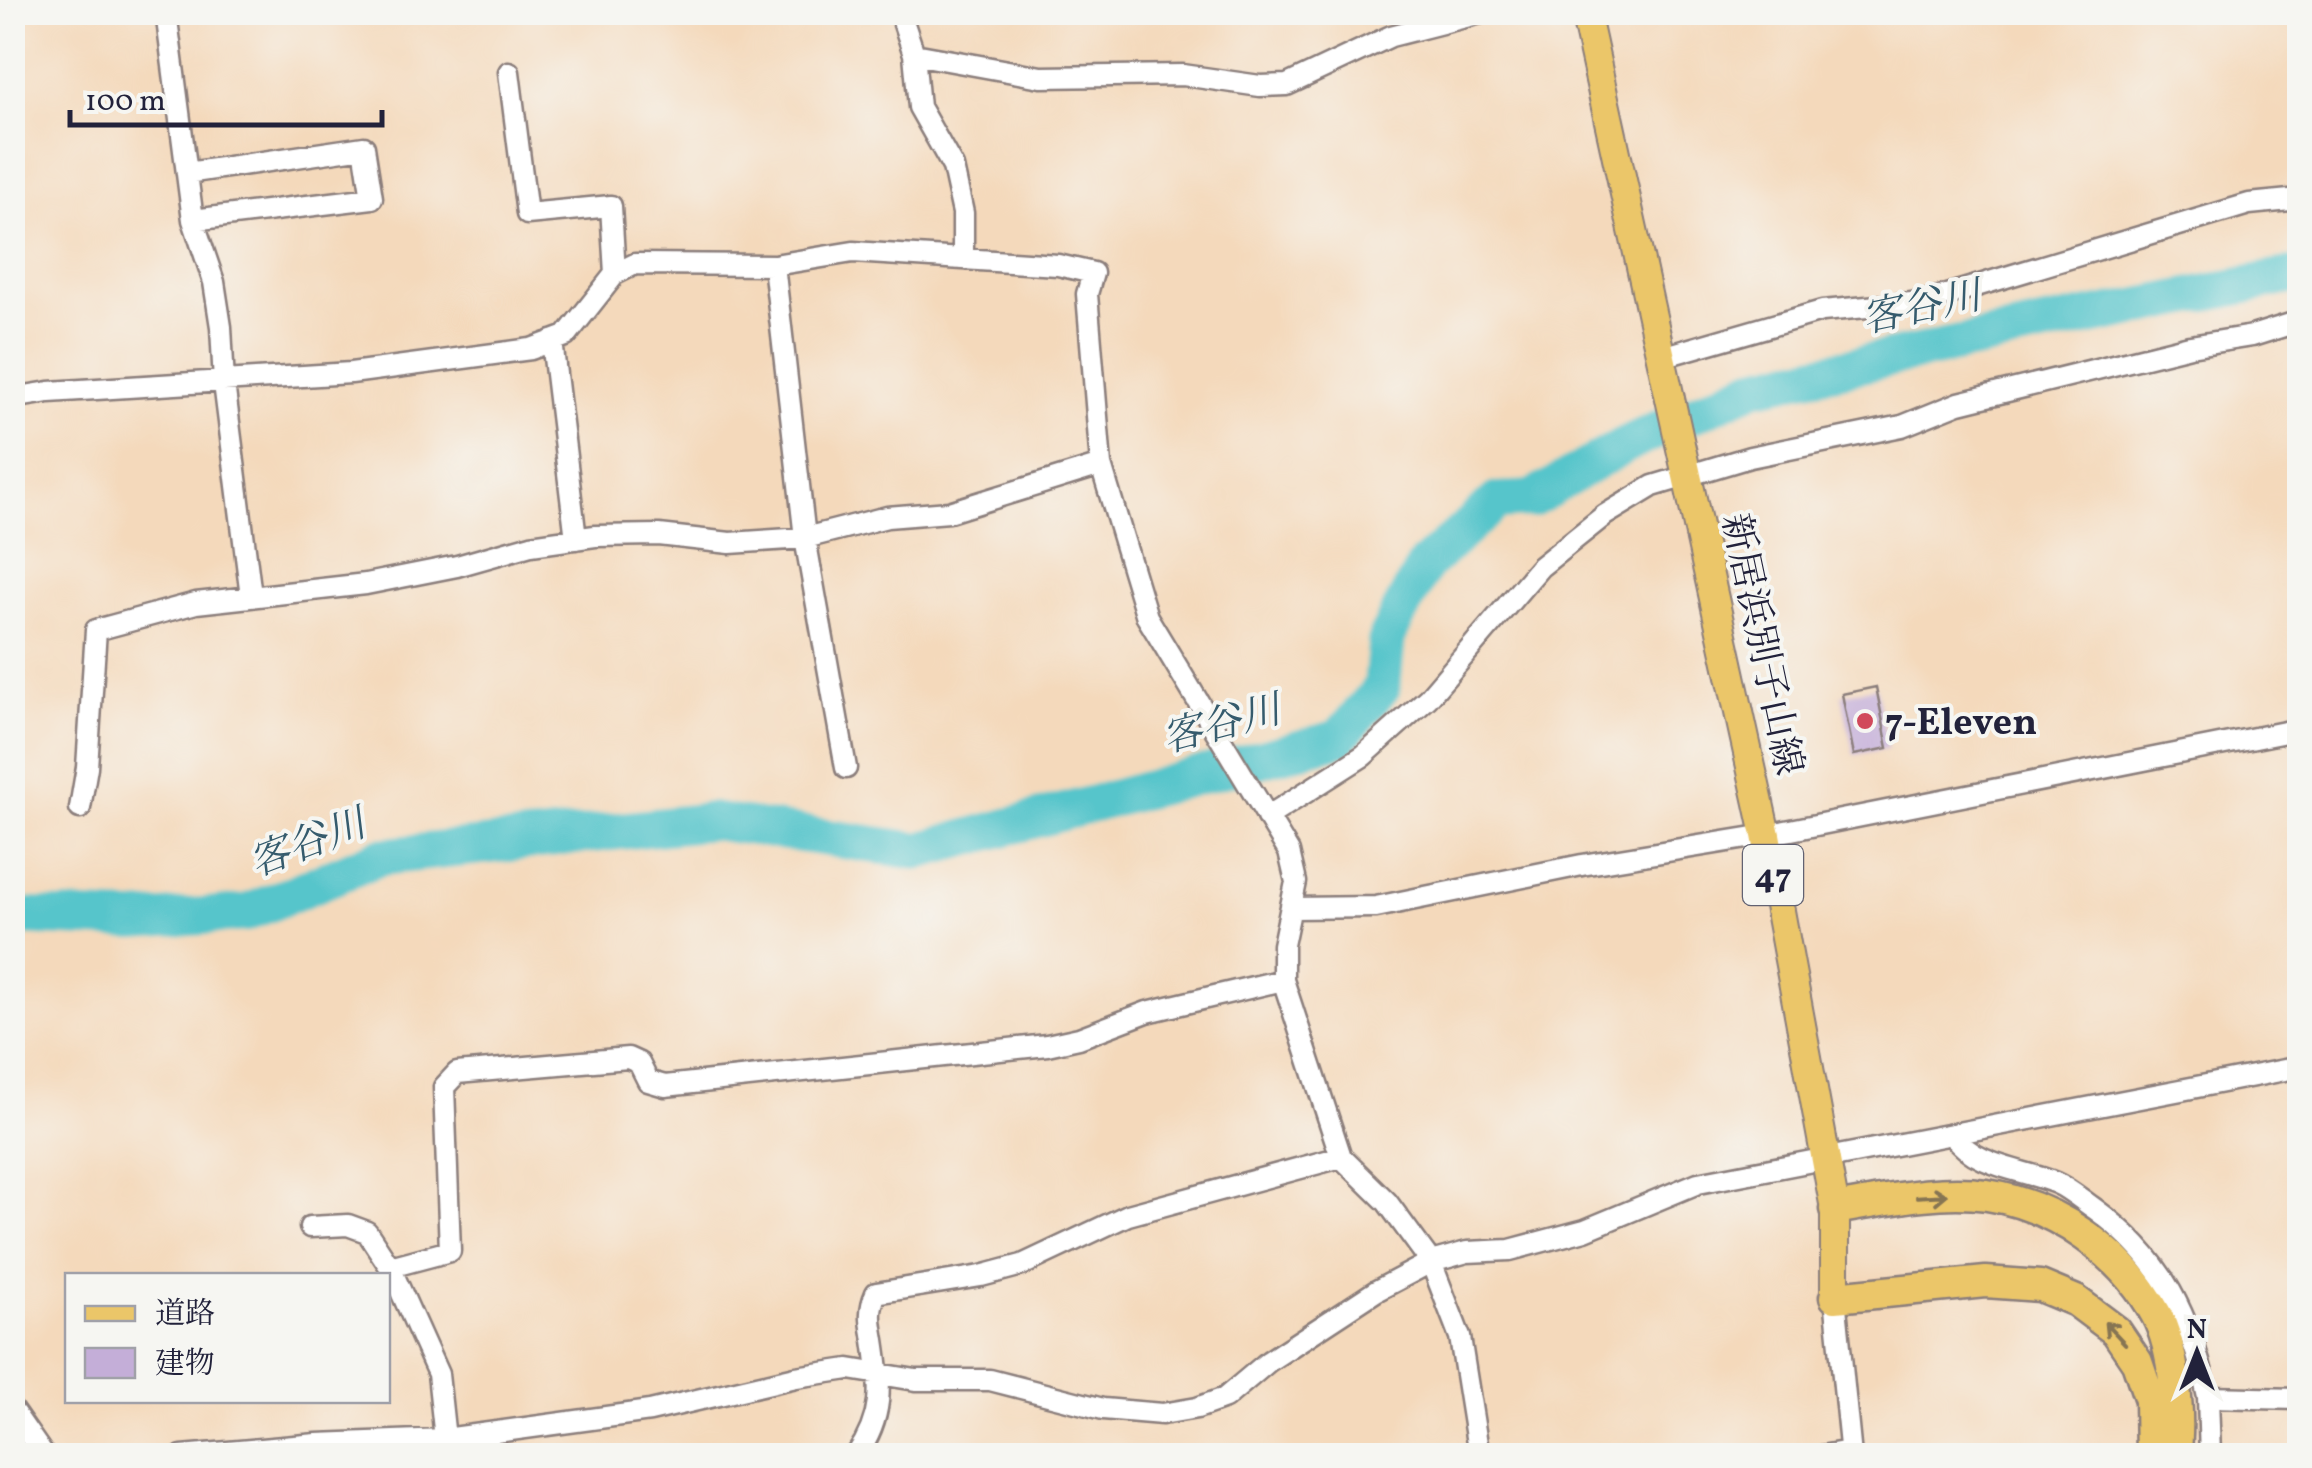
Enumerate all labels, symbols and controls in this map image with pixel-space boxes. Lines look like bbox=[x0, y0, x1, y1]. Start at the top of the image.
scale bar bbox=[70, 65, 382, 127]
text: 100 m bbox=[85, 81, 166, 123]
water label: 客谷川 bbox=[1857, 269, 1990, 350]
street label: 新居浜別子山線 bbox=[1706, 509, 1813, 780]
water label: 客谷川 bbox=[1157, 683, 1291, 769]
place label: 7-Eleven bbox=[1885, 698, 2037, 751]
marker: 7-Eleven bbox=[1854, 710, 1876, 732]
water label: 客谷川 bbox=[242, 797, 378, 893]
road number: 47 bbox=[1743, 845, 1803, 905]
one-way arrow bbox=[1915, 1186, 1947, 1205]
legend bbox=[65, 1273, 390, 1403]
text: 道路 bbox=[155, 1294, 215, 1336]
north arrow bbox=[2147, 1303, 2247, 1403]
text: N bbox=[2187, 1311, 2207, 1350]
one-way arrow bbox=[2103, 1321, 2127, 1347]
text: 建物 bbox=[155, 1344, 215, 1386]

